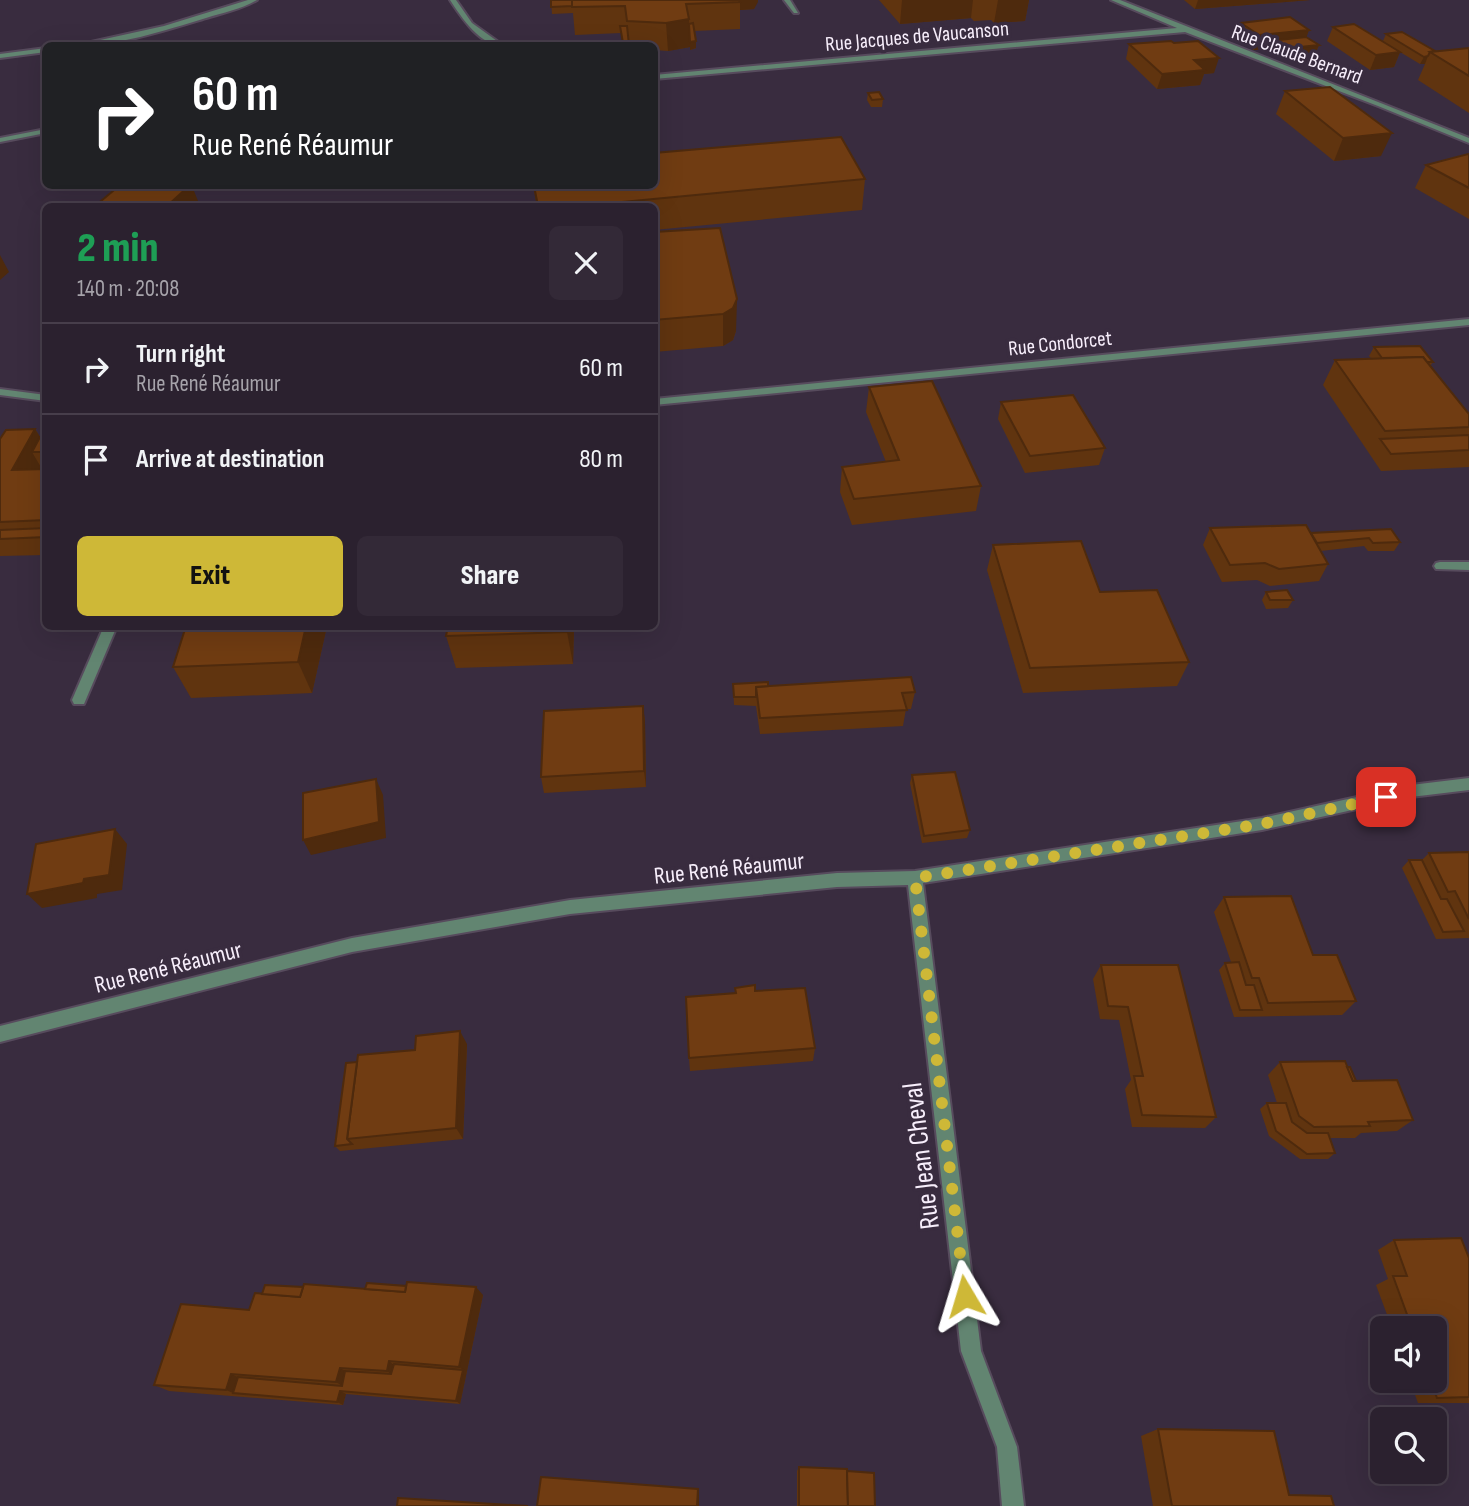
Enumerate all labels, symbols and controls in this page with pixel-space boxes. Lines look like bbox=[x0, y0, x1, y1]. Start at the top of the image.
street label: Rue Jacques de Vaucanson bbox=[824, 16, 1010, 57]
street label: Rue Claude Bernard bbox=[1228, 19, 1366, 90]
text: 60 m bbox=[192, 66, 279, 125]
icon: right bbox=[77, 70, 168, 161]
text: Rue René Réaumur bbox=[192, 126, 393, 165]
text: 2 min bbox=[77, 223, 158, 274]
button: close bbox=[549, 226, 623, 300]
text: 140 m · 20:08 bbox=[77, 275, 179, 303]
street label: Rue Condorcet bbox=[1007, 326, 1113, 361]
text: Turn right bbox=[136, 339, 225, 370]
icon: right bbox=[77, 350, 115, 388]
text: 60 m bbox=[579, 353, 623, 384]
text: Rue René Réaumur bbox=[136, 370, 281, 398]
icon: arrive bbox=[77, 441, 115, 479]
text: Arrive at destination bbox=[136, 444, 324, 475]
text: 80 m bbox=[579, 444, 623, 475]
button: Exit bbox=[77, 536, 343, 616]
button: Share bbox=[357, 536, 623, 616]
pin bbox=[1356, 767, 1416, 827]
icon: arrive bbox=[1367, 778, 1405, 816]
street label: Rue René Réaumur bbox=[653, 846, 806, 891]
street label: Rue René Réaumur bbox=[91, 935, 245, 1000]
street label: Rue Jean Cheval bbox=[896, 1081, 947, 1231]
position arrow bbox=[928, 1259, 1002, 1333]
map controls bbox=[1370, 1316, 1447, 1484]
button: sound bbox=[1370, 1316, 1447, 1393]
button: search bbox=[1370, 1407, 1447, 1484]

